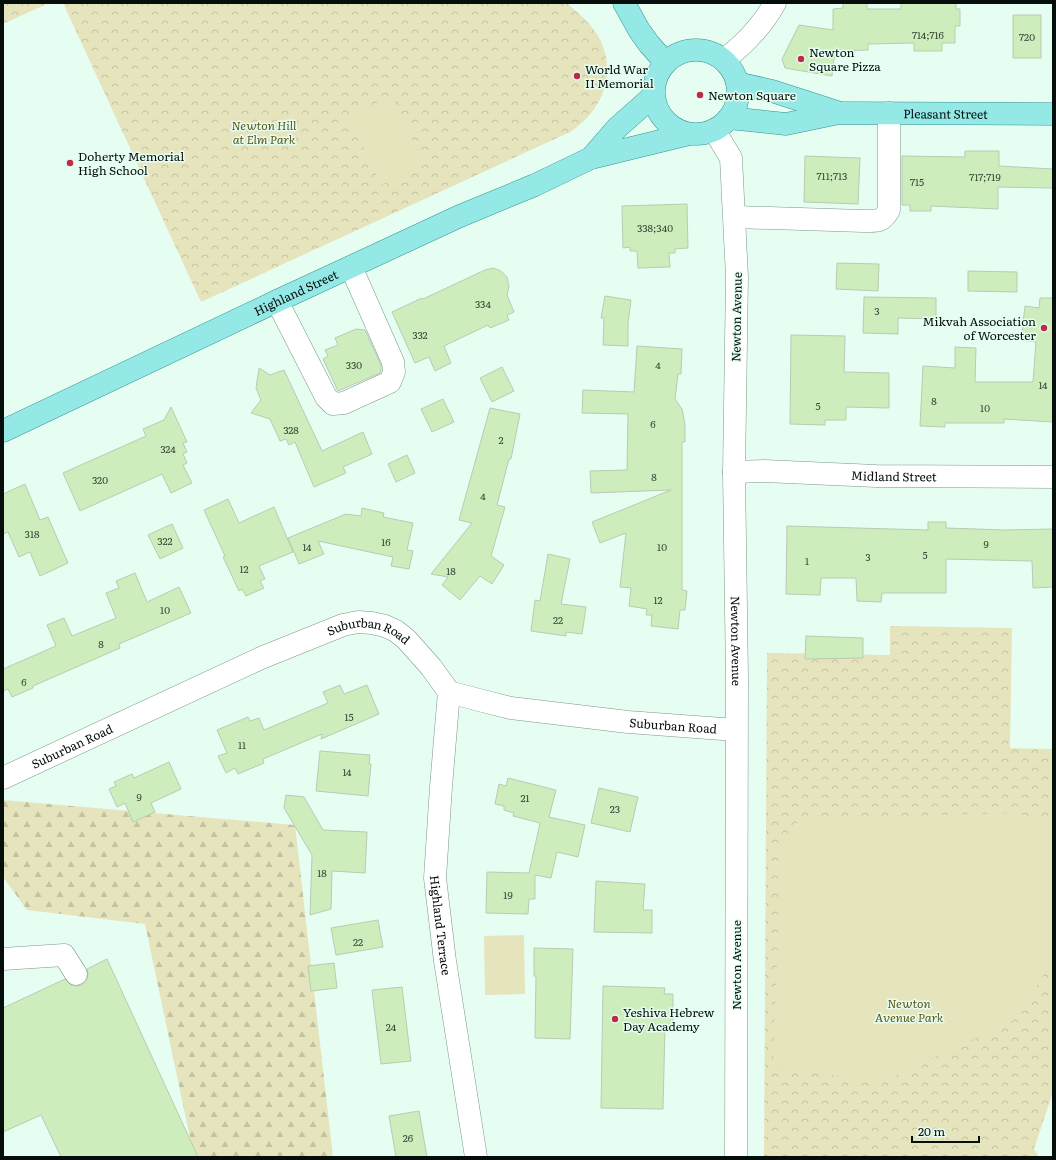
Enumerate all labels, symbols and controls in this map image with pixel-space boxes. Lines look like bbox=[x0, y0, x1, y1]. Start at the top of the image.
house number: 714;716 bbox=[912, 27, 945, 42]
house number: 720 bbox=[1019, 29, 1035, 44]
place label: Newton Square Pizza bbox=[809, 43, 881, 75]
marker: Newton Square Pizza bbox=[796, 54, 806, 64]
place label: World War II Memorial bbox=[585, 60, 654, 92]
marker: World War II Memorial bbox=[572, 71, 582, 81]
place label: Newton Square bbox=[708, 86, 796, 104]
marker: Newton Square bbox=[695, 90, 705, 100]
street label: Pleasant Street bbox=[903, 104, 988, 123]
park label: Newton Hill at Elm Park bbox=[232, 116, 297, 148]
place label: Doherty Memorial High School bbox=[78, 147, 184, 179]
marker: Doherty Memorial High School bbox=[65, 158, 75, 168]
house number: 711;713 bbox=[817, 168, 847, 183]
house number: 717;719 bbox=[969, 169, 1001, 184]
house number: 715 bbox=[910, 174, 924, 189]
house number: 338;340 bbox=[637, 220, 673, 235]
street label: Highland Street bbox=[251, 265, 341, 320]
street label: Newton Avenue bbox=[726, 272, 746, 362]
house number: 334 bbox=[475, 296, 491, 311]
house number: 3 bbox=[874, 303, 880, 318]
place label: Mikvah Association of Worcester bbox=[923, 312, 1036, 344]
marker: Mikvah Association of Worcester bbox=[1039, 323, 1049, 333]
house number: 332 bbox=[412, 327, 428, 342]
house number: 330 bbox=[346, 357, 362, 372]
house number: 4 bbox=[655, 357, 661, 372]
house number: 14 bbox=[1038, 377, 1048, 392]
house number: 8 bbox=[931, 393, 937, 408]
house number: 5 bbox=[815, 398, 821, 413]
house number: 10 bbox=[980, 400, 990, 415]
house number: 6 bbox=[650, 416, 656, 431]
house number: 328 bbox=[283, 422, 299, 437]
house number: 2 bbox=[498, 432, 504, 447]
house number: 324 bbox=[160, 441, 176, 456]
street label: Midland Street bbox=[851, 466, 937, 485]
house number: 8 bbox=[651, 469, 657, 484]
house number: 320 bbox=[92, 472, 108, 487]
house number: 4 bbox=[480, 488, 486, 503]
house number: 318 bbox=[25, 526, 40, 541]
house number: 322 bbox=[157, 533, 173, 548]
house number: 16 bbox=[381, 534, 391, 549]
house number: 9 bbox=[983, 536, 989, 551]
house number: 14 bbox=[302, 539, 312, 554]
house number: 10 bbox=[657, 539, 667, 554]
house number: 5 bbox=[922, 547, 928, 562]
house number: 3 bbox=[865, 549, 871, 564]
house number: 1 bbox=[805, 553, 809, 568]
house number: 12 bbox=[239, 561, 249, 576]
house number: 18 bbox=[446, 563, 456, 578]
house number: 12 bbox=[653, 592, 663, 607]
street label: Newton Avenue bbox=[727, 596, 746, 686]
house number: 10 bbox=[160, 602, 170, 617]
house number: 22 bbox=[553, 612, 563, 627]
street label: Suburban Road bbox=[324, 613, 415, 649]
house number: 8 bbox=[98, 636, 104, 651]
house number: 6 bbox=[21, 674, 27, 689]
house number: 15 bbox=[344, 709, 354, 724]
street label: Suburban Road bbox=[629, 713, 718, 738]
street label: Suburban Road bbox=[28, 719, 116, 773]
house number: 11 bbox=[238, 737, 246, 752]
house number: 14 bbox=[342, 764, 352, 779]
house number: 9 bbox=[136, 789, 142, 804]
house number: 21 bbox=[520, 790, 530, 805]
house number: 23 bbox=[610, 801, 620, 816]
house number: 18 bbox=[317, 865, 327, 880]
street label: Highland Terrace bbox=[426, 874, 456, 976]
house number: 19 bbox=[503, 887, 513, 902]
street label: Newton Avenue bbox=[727, 920, 745, 1010]
house number: 22 bbox=[353, 934, 363, 949]
park label: Newton Avenue Park bbox=[875, 994, 944, 1026]
place label: Yeshiva Hebrew Day Academy bbox=[623, 1003, 715, 1035]
marker: Yeshiva Hebrew Day Academy bbox=[610, 1014, 620, 1024]
house number: 24 bbox=[386, 1019, 397, 1034]
scale bar bbox=[912, 1118, 979, 1144]
text: 20 m bbox=[918, 1122, 945, 1140]
house number: 26 bbox=[403, 1130, 414, 1145]

